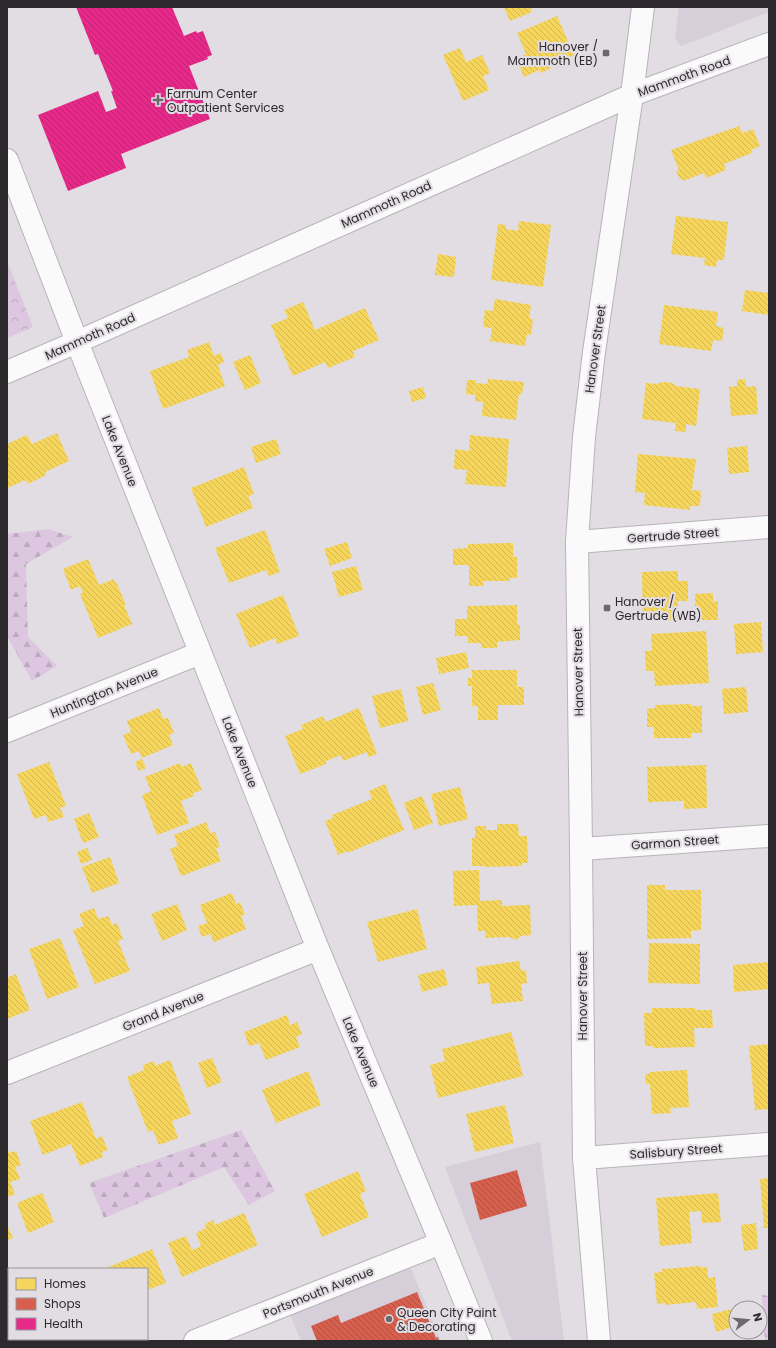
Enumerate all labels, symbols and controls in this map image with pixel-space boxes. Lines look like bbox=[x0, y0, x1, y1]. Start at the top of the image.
place label: Hanover / Mammoth (EB) bbox=[507, 38, 598, 69]
marker: Hanover / Mammoth (EB) bbox=[601, 48, 611, 58]
street label: Mammoth Road bbox=[635, 51, 733, 101]
place label: Farnum Center Outpatient Services bbox=[167, 85, 284, 116]
marker: Farnum Center Outpatient Services bbox=[152, 94, 164, 106]
street label: Mammoth Road bbox=[338, 176, 434, 232]
street label: Hanover Street bbox=[580, 304, 610, 394]
street label: Mammoth Road bbox=[42, 308, 138, 364]
street label: Lake Avenue bbox=[98, 413, 142, 489]
street label: Gertrude Street bbox=[627, 523, 719, 547]
place label: Hanover / Gertrude (WB) bbox=[615, 593, 702, 624]
marker: Hanover / Gertrude (WB) bbox=[602, 603, 612, 613]
street label: Hanover Street bbox=[569, 627, 587, 717]
street label: Huntington Avenue bbox=[48, 663, 160, 721]
street label: Lake Avenue bbox=[218, 714, 262, 790]
street label: Garmon Street bbox=[631, 830, 719, 854]
street label: Hanover Street bbox=[574, 952, 591, 1040]
street label: Grand Avenue bbox=[120, 987, 206, 1035]
street label: Lake Avenue bbox=[338, 1014, 384, 1090]
street label: Salisbury Street bbox=[629, 1139, 723, 1163]
street label: Portsmouth Avenue bbox=[260, 1262, 376, 1322]
legend bbox=[8, 1268, 148, 1340]
text: Homes bbox=[44, 1275, 86, 1292]
text: Shops bbox=[44, 1295, 81, 1312]
north arrow bbox=[728, 1300, 768, 1340]
place label: Queen City Paint & Decorating bbox=[397, 1304, 497, 1335]
text: N bbox=[749, 1311, 766, 1323]
marker: Queen City Paint & Decorating bbox=[384, 1314, 394, 1324]
text: Health bbox=[44, 1315, 83, 1332]

